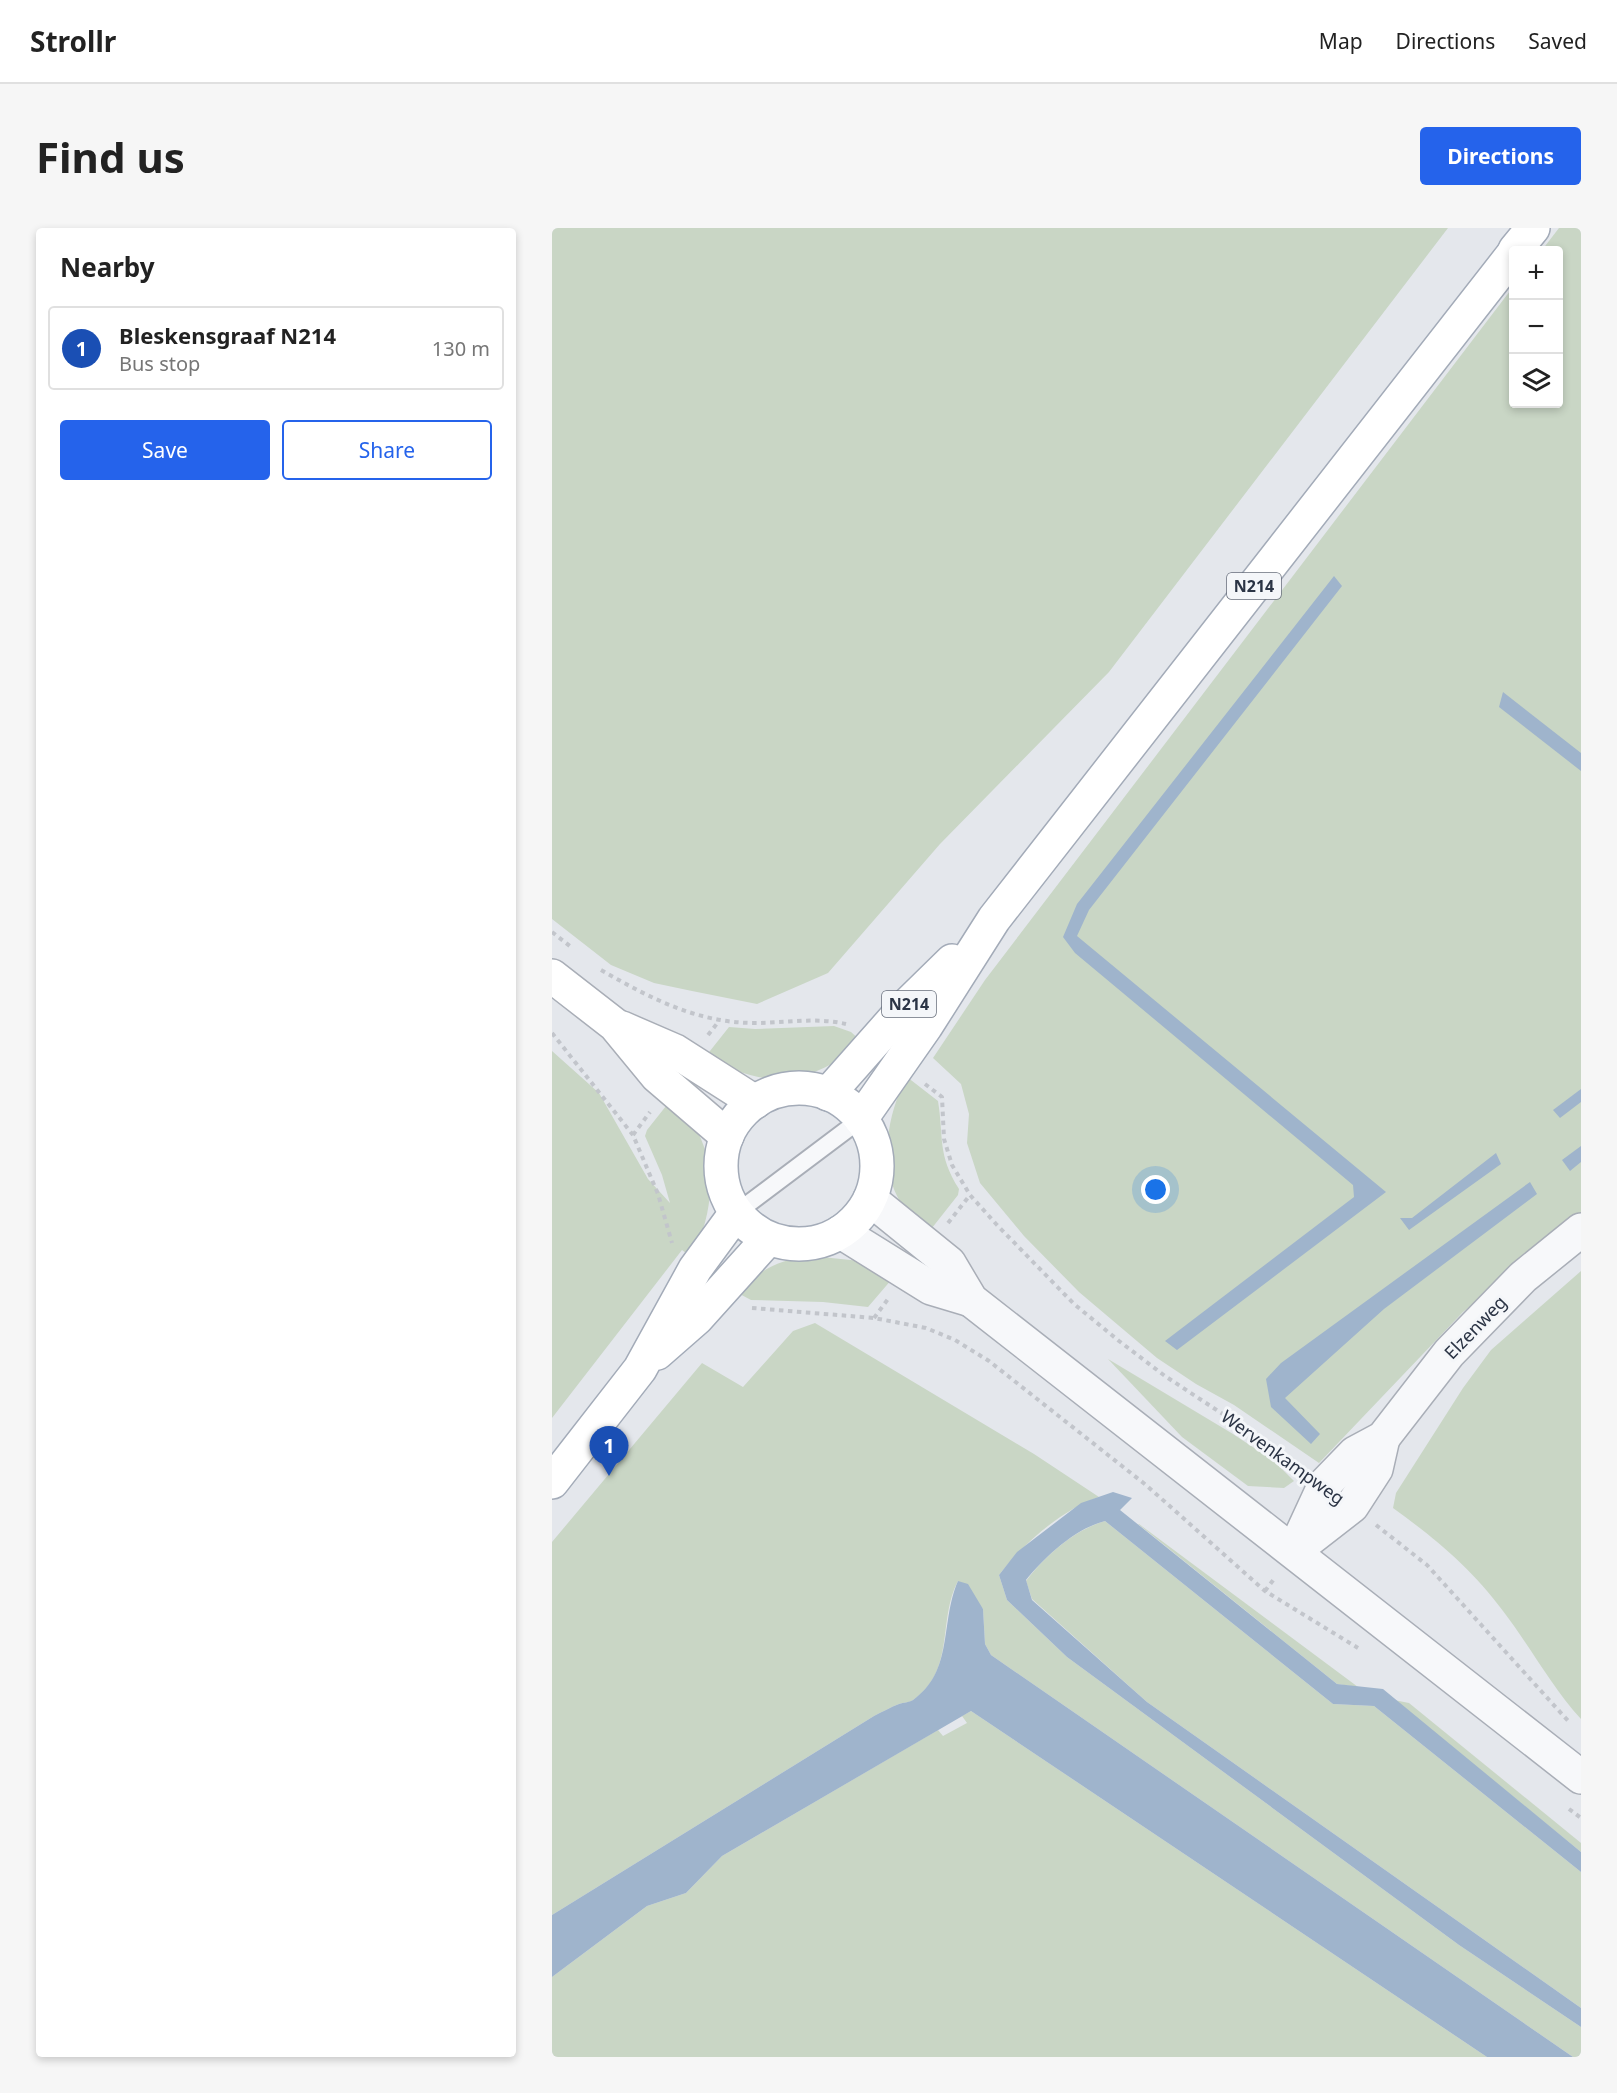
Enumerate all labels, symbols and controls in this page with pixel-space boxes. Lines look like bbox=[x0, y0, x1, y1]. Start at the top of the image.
text: Strollr bbox=[30, 22, 116, 60]
text: Map bbox=[1319, 27, 1363, 55]
text: Directions bbox=[1396, 27, 1495, 55]
text: Saved bbox=[1528, 27, 1587, 55]
button: Directions bbox=[1420, 127, 1581, 185]
text: Find us bbox=[36, 128, 185, 185]
map controls bbox=[1509, 246, 1563, 408]
button: + bbox=[1509, 246, 1563, 300]
text: Nearby bbox=[60, 249, 155, 285]
button: − bbox=[1509, 300, 1563, 354]
text: Bleskensgraaf N214 bbox=[119, 320, 336, 350]
text: 1 bbox=[76, 335, 87, 362]
text: 130 m bbox=[432, 335, 490, 362]
text: Bus stop bbox=[119, 350, 200, 377]
button: layers bbox=[1509, 354, 1563, 408]
button: Save bbox=[60, 420, 270, 480]
button: Share bbox=[282, 420, 492, 480]
road number: N214 bbox=[1227, 573, 1281, 599]
road number: N214 bbox=[882, 991, 936, 1017]
your location bbox=[1141, 1175, 1170, 1204]
street label: Elzenweg bbox=[1439, 1290, 1511, 1364]
street label: Wervenkampweg bbox=[1216, 1404, 1350, 1510]
pin: 1 bbox=[590, 1426, 628, 1476]

